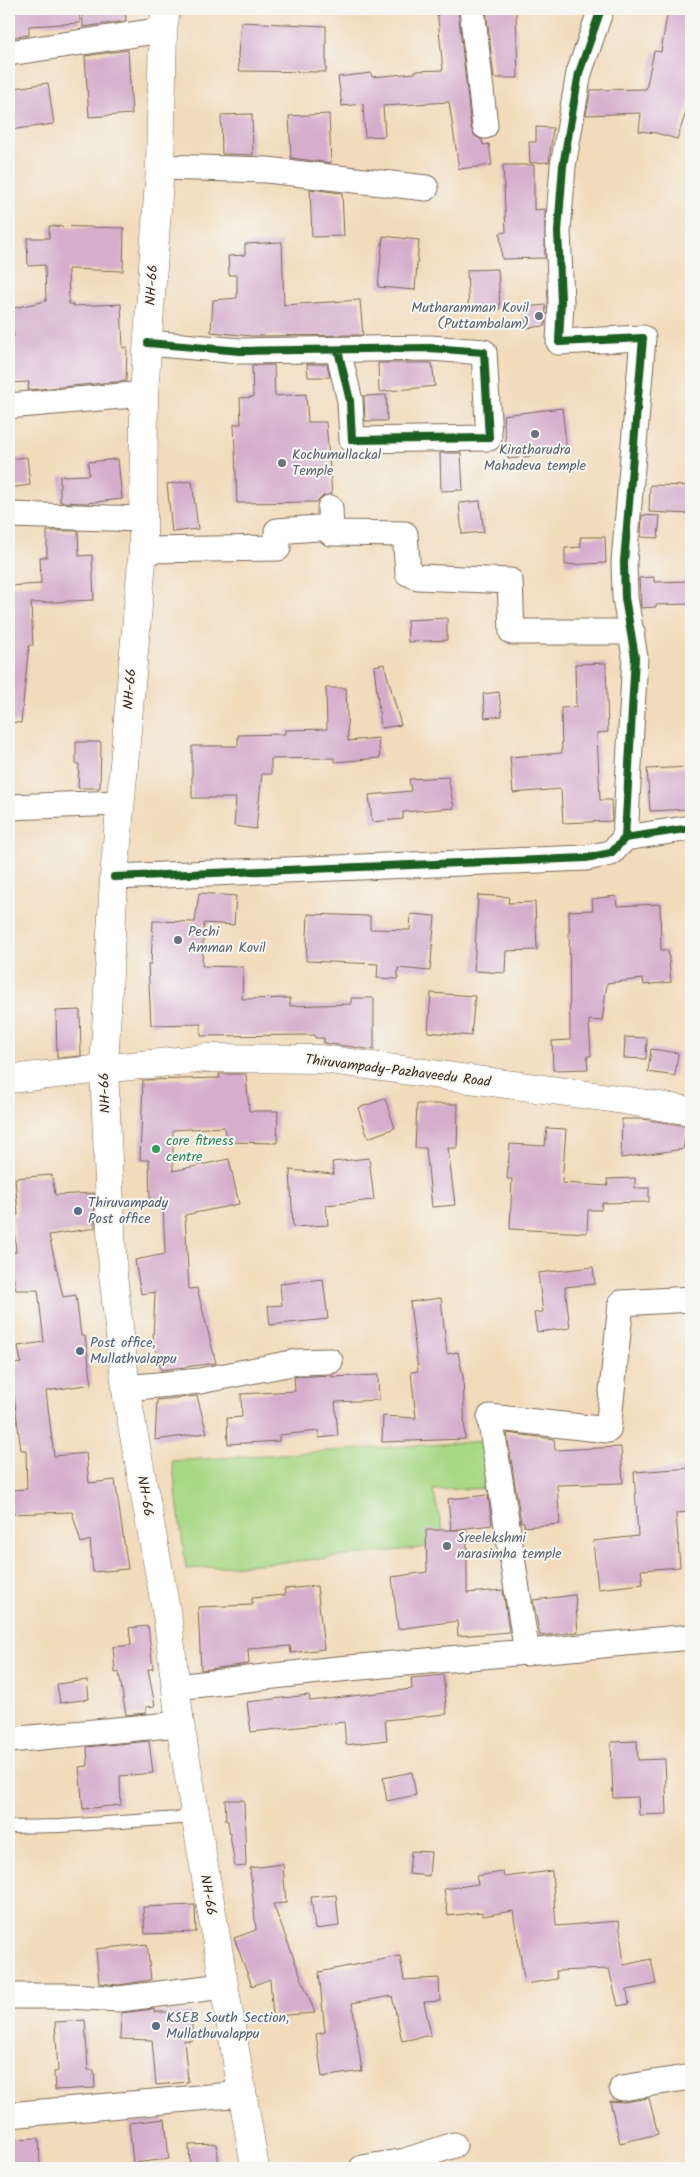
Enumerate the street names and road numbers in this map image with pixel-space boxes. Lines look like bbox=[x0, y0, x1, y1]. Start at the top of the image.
street label: NH-66 bbox=[140, 264, 164, 306]
street label: NH-66 bbox=[117, 668, 143, 710]
street label: Thiruvampady-Pazhaveedu Road bbox=[304, 1049, 493, 1093]
street label: NH-66 bbox=[93, 1072, 117, 1114]
street label: NH-66 bbox=[131, 1474, 159, 1518]
street label: NH-66 bbox=[194, 1873, 222, 1917]

